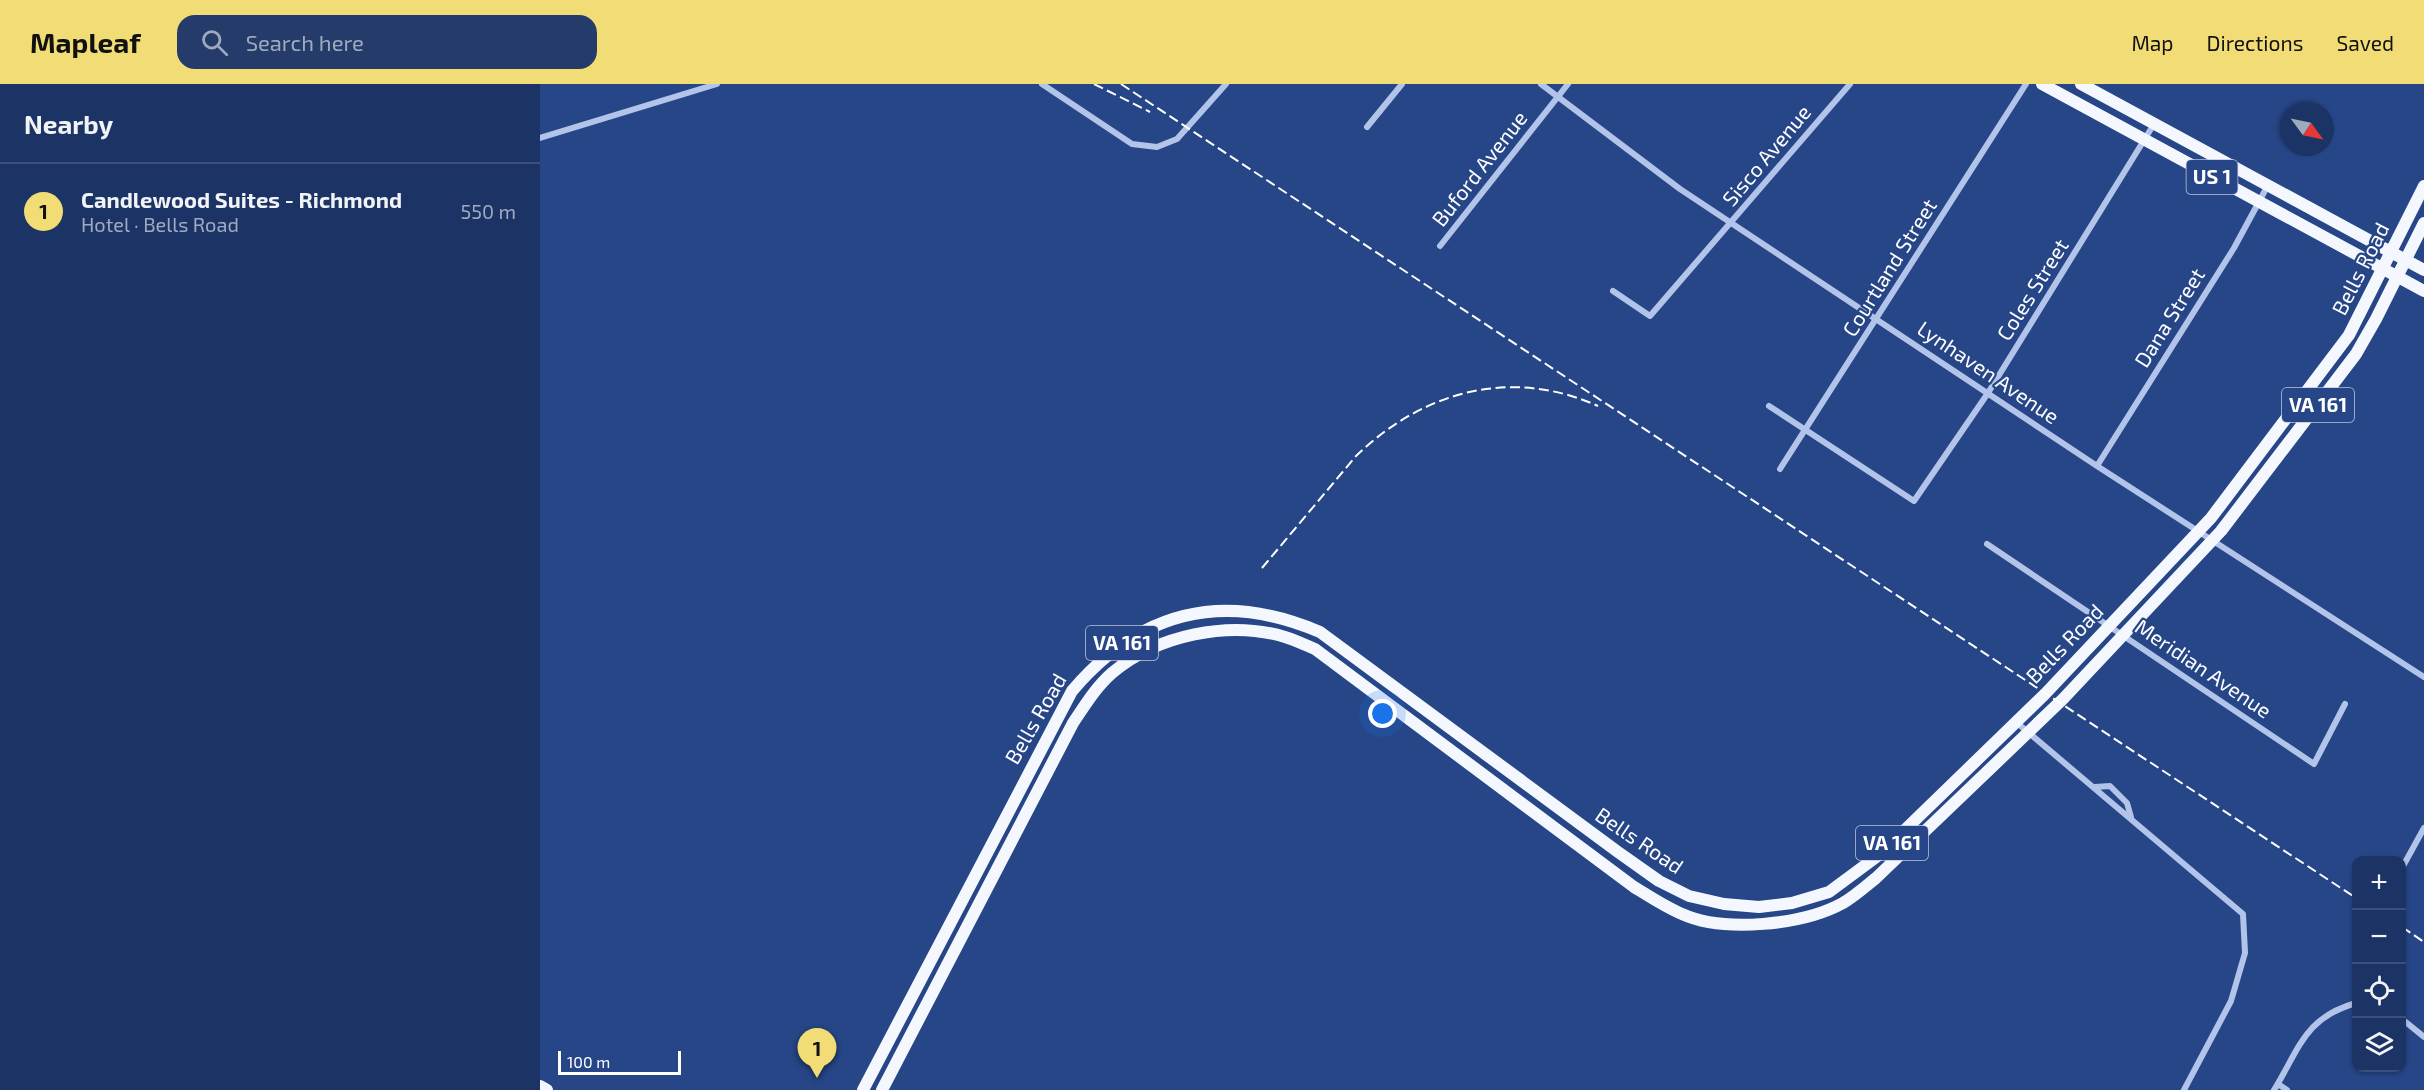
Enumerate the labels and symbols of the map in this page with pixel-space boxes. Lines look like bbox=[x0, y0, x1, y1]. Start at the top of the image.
street label: Sisco Avenue bbox=[1716, 99, 1815, 211]
north arrow bbox=[2280, 102, 2334, 156]
street label: Buford Avenue bbox=[1426, 105, 1532, 231]
road number: US 1 bbox=[2186, 160, 2238, 194]
street label: Courtland Street bbox=[1836, 194, 1941, 341]
street label: Bells Road bbox=[2326, 218, 2394, 319]
street label: Coles Street bbox=[1991, 234, 2073, 345]
street label: Dana Street bbox=[2128, 263, 2209, 371]
street label: Lynhaven Avenue bbox=[1913, 315, 2064, 428]
road number: VA 161 bbox=[2282, 388, 2354, 422]
street label: Bells Road bbox=[2020, 598, 2108, 688]
street label: Meridian Avenue bbox=[2131, 613, 2277, 723]
road number: VA 161 bbox=[1086, 626, 1158, 660]
street label: Bells Road bbox=[999, 668, 1071, 768]
your location bbox=[1368, 699, 1397, 728]
street label: Bells Road bbox=[1591, 801, 1688, 878]
road number: VA 161 bbox=[1856, 826, 1928, 860]
pin: 1 bbox=[798, 1028, 836, 1078]
scale bar bbox=[558, 1048, 681, 1076]

